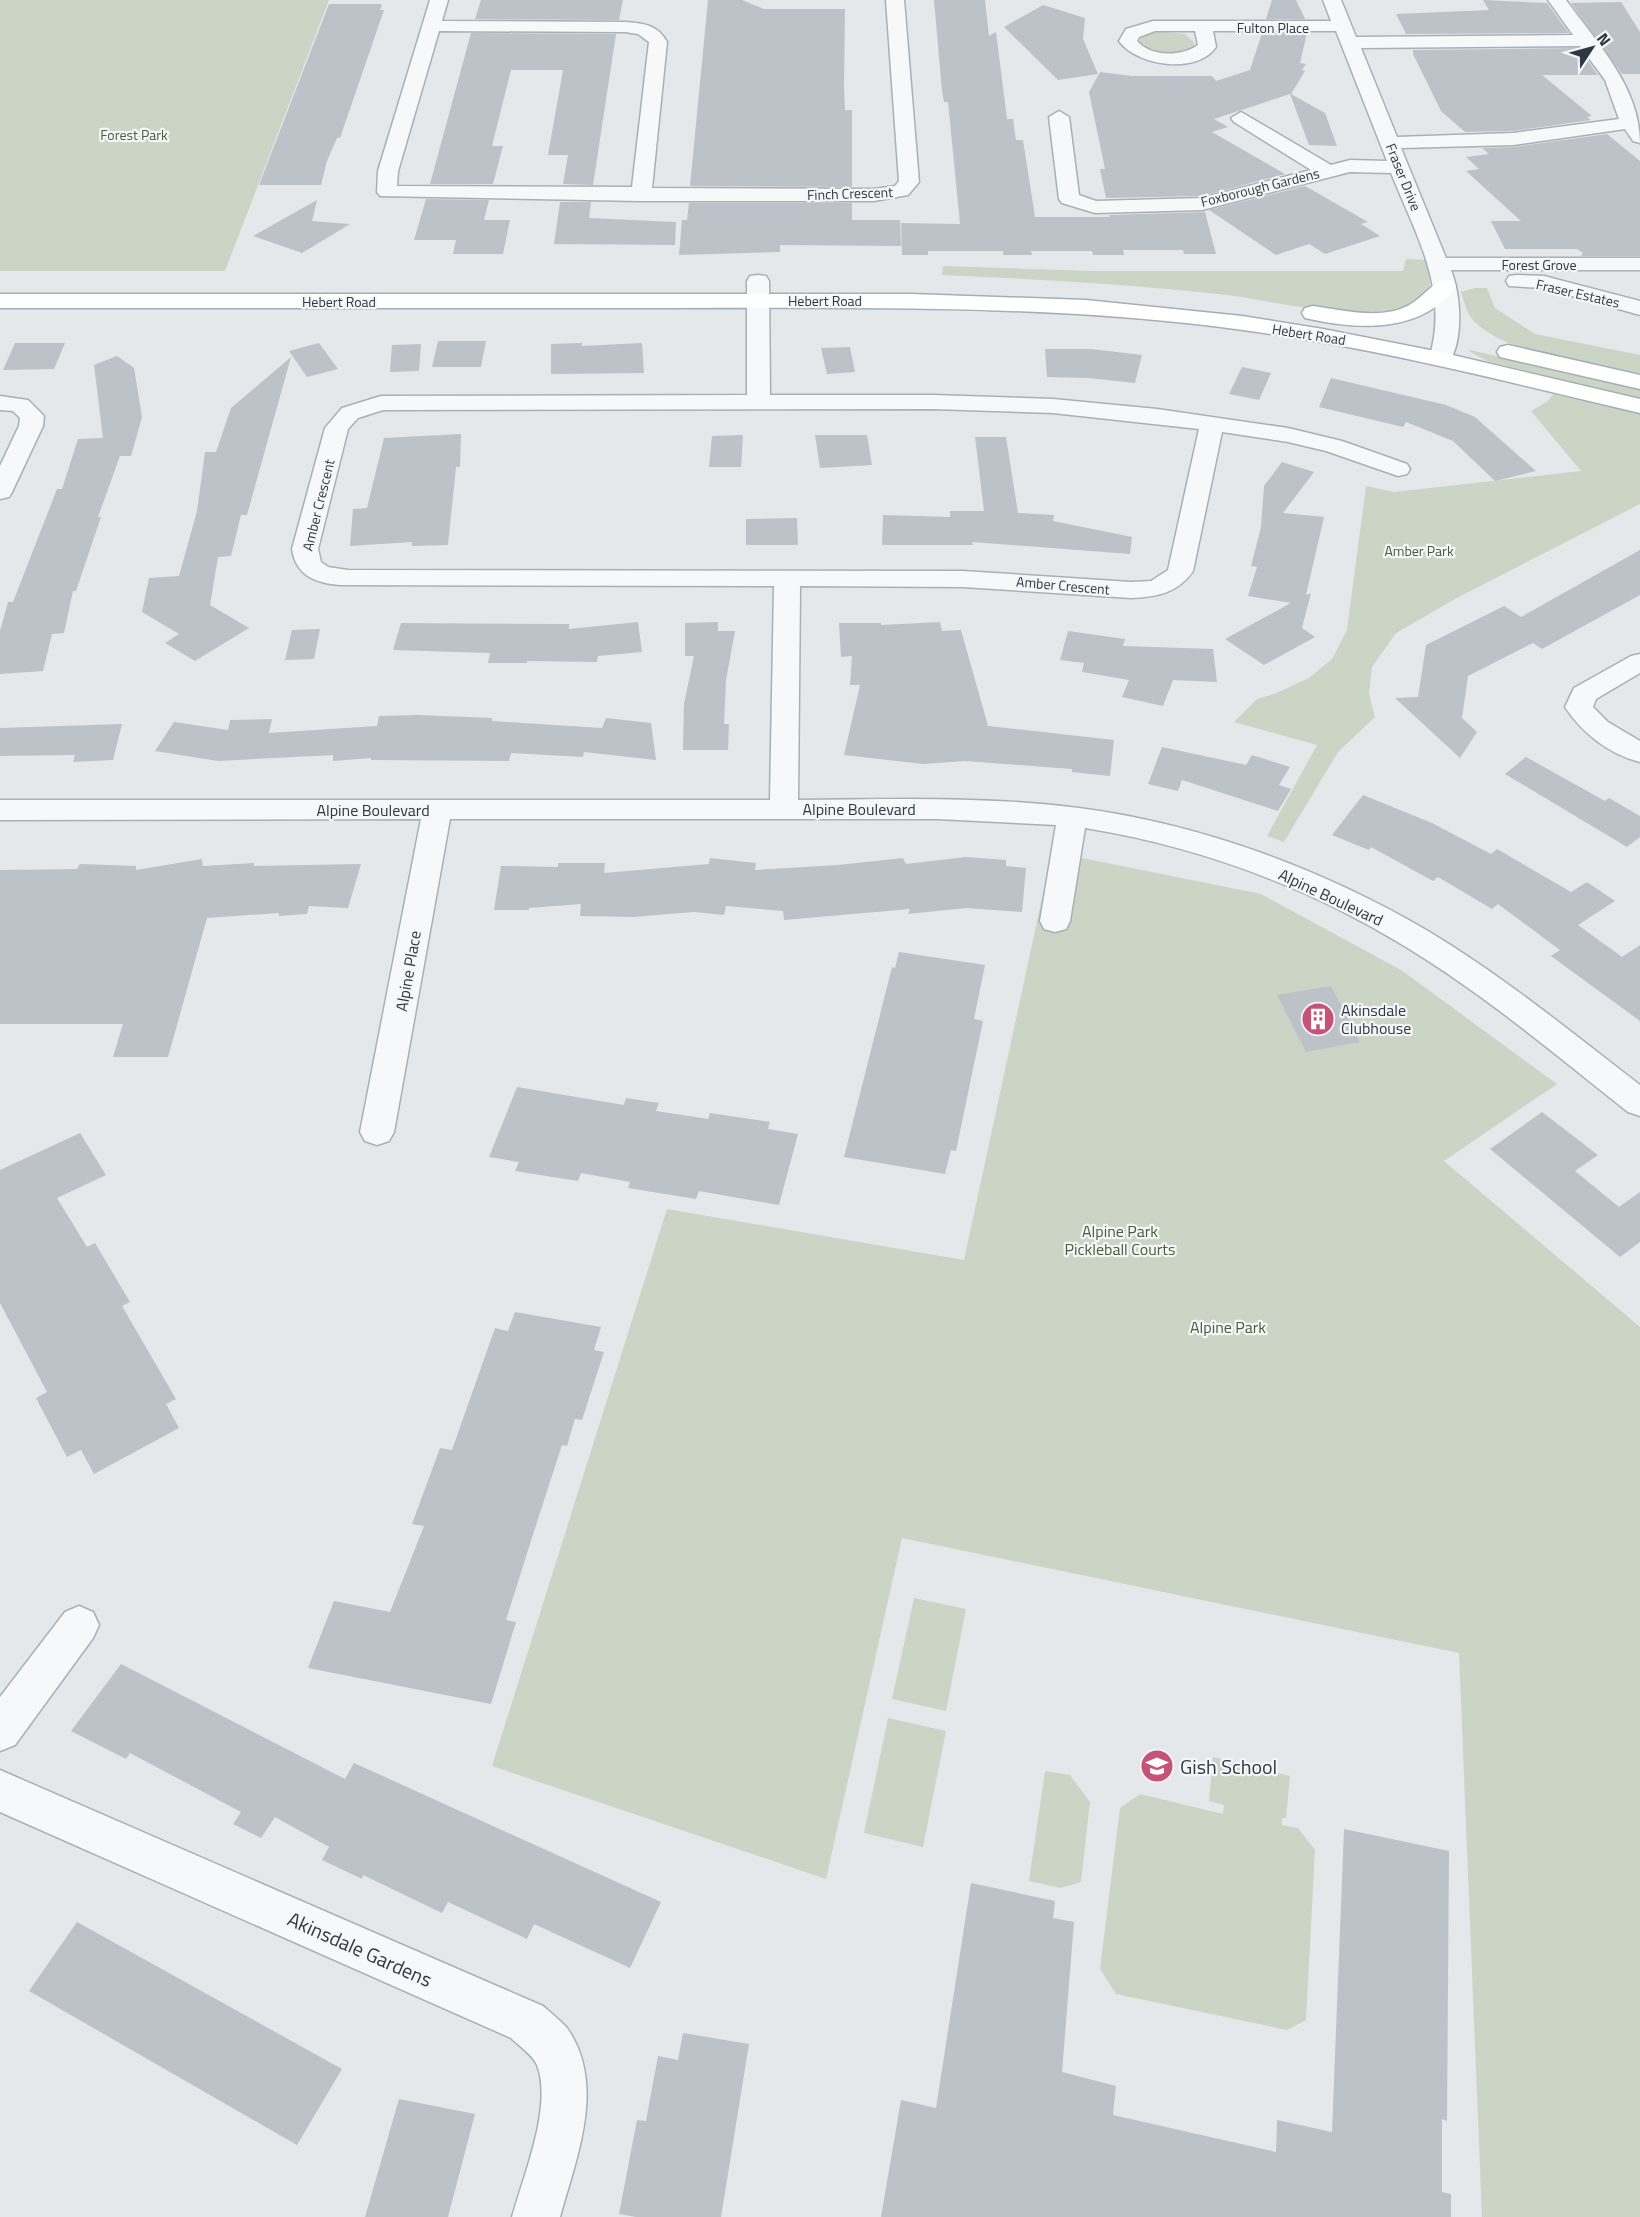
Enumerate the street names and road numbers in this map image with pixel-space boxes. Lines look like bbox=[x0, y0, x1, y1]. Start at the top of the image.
street label: Fulton Place bbox=[1237, 17, 1309, 38]
street label: Fraser Drive bbox=[1381, 140, 1427, 214]
street label: Foxborough Gardens bbox=[1198, 162, 1322, 212]
street label: Finch Crescent bbox=[807, 181, 893, 205]
street label: Forest Grove bbox=[1501, 254, 1577, 275]
street label: Fraser Estates bbox=[1534, 273, 1622, 313]
street label: Hebert Road bbox=[788, 290, 862, 311]
street label: Hebert Road bbox=[302, 291, 376, 312]
street label: Hebert Road bbox=[1271, 318, 1347, 350]
street label: Amber Crescent bbox=[296, 457, 340, 553]
street label: Amber Crescent bbox=[1015, 570, 1111, 600]
street label: Alpine Boulevard bbox=[802, 797, 916, 821]
street label: Alpine Boulevard bbox=[316, 798, 430, 822]
street label: Alpine Boulevard bbox=[1275, 862, 1387, 932]
street label: Alpine Place bbox=[389, 929, 427, 1013]
street label: Akinsdale Gardens bbox=[283, 1903, 437, 1995]

